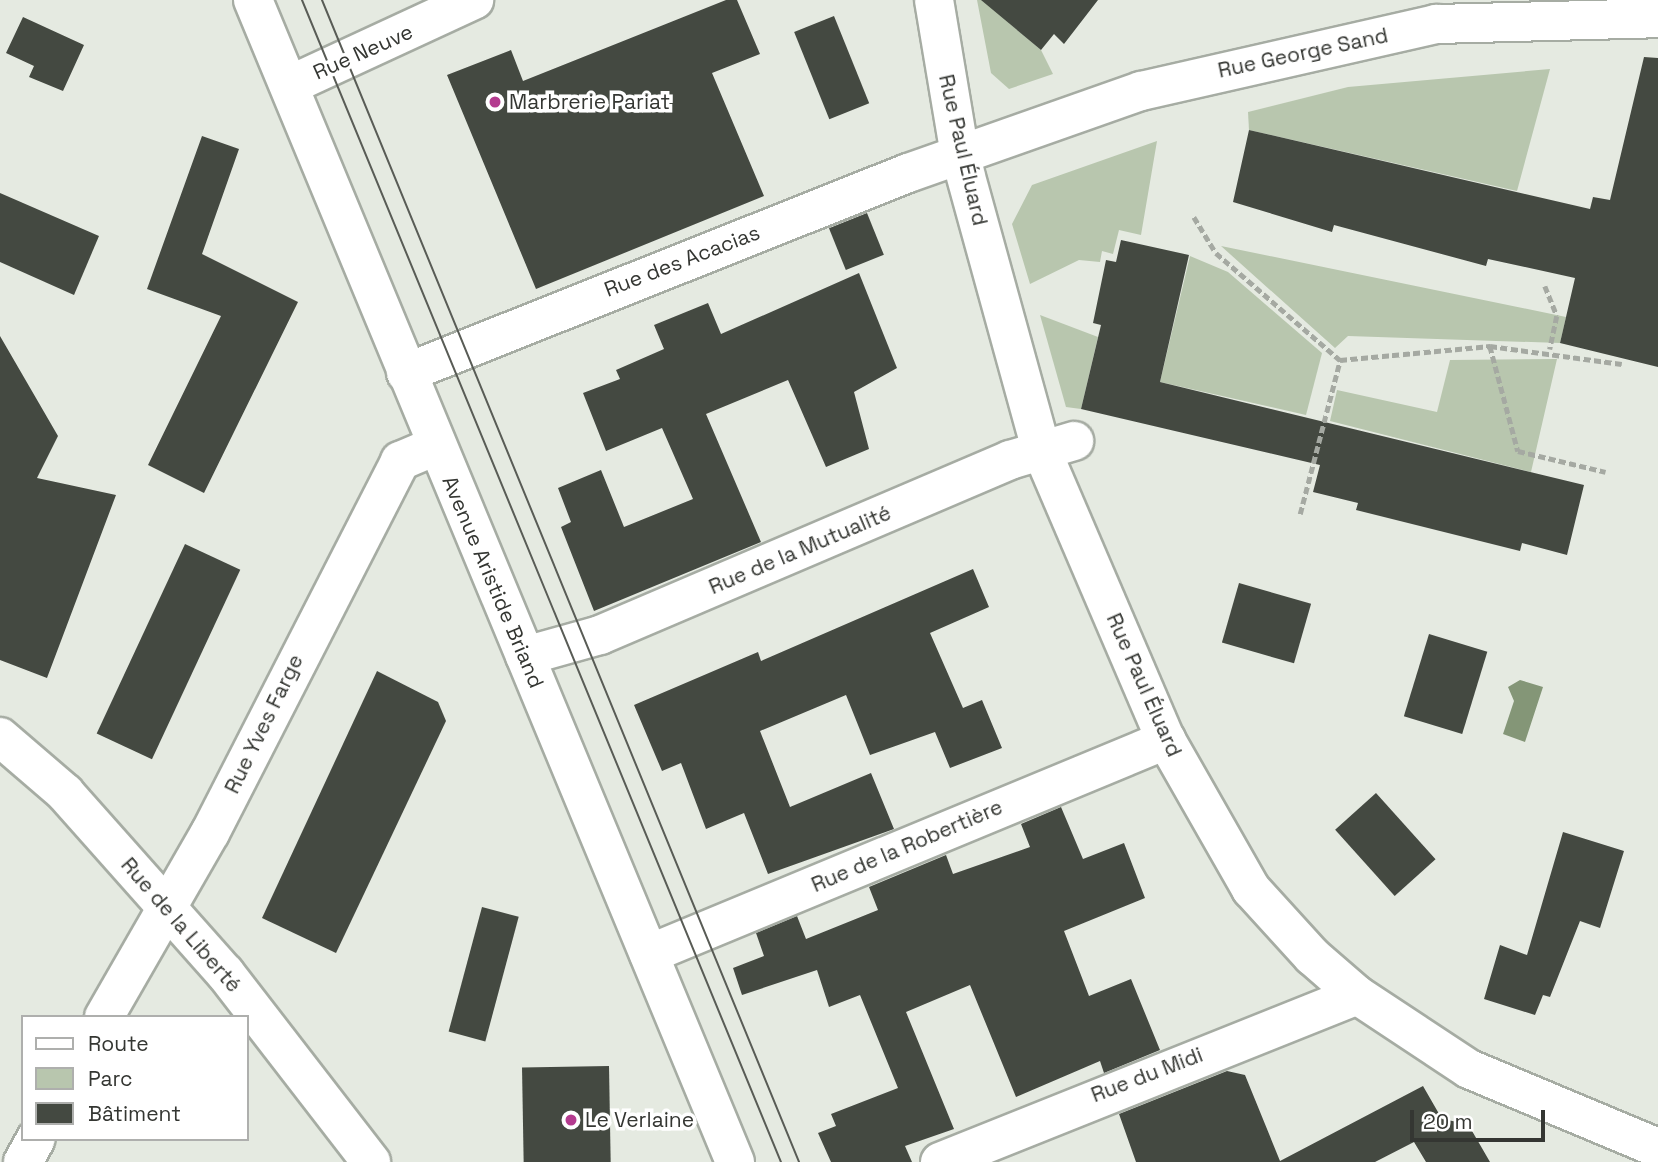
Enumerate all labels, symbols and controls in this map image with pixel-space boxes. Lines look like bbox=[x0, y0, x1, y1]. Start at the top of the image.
street label: Rue Neuve bbox=[309, 19, 417, 85]
street label: Rue George Sand bbox=[1216, 23, 1390, 83]
street label: Rue Paul Éluard bbox=[933, 72, 993, 228]
place label: Marbrerie Pariat bbox=[509, 89, 670, 115]
marker: Marbrerie Pariat bbox=[487, 94, 503, 110]
street label: Rue des Acacias bbox=[601, 220, 763, 302]
street label: Avenue Aristide Briand bbox=[437, 472, 549, 692]
street label: Rue de la Mutualité bbox=[705, 500, 895, 600]
street label: Rue Paul Éluard bbox=[1101, 609, 1187, 761]
street label: Rue Yves Farge bbox=[219, 650, 309, 798]
street label: Rue de la Robertière bbox=[808, 794, 1006, 898]
street label: Rue de la Liberté bbox=[116, 853, 246, 997]
legend bbox=[21, 1015, 248, 1141]
text: Route bbox=[88, 1030, 149, 1057]
street label: Rue du Midi bbox=[1088, 1042, 1206, 1108]
text: Parc bbox=[88, 1065, 133, 1092]
scale bar bbox=[1413, 1096, 1548, 1140]
text: Bâtiment bbox=[88, 1100, 181, 1127]
place label: Le Verlaine bbox=[585, 1107, 694, 1133]
text: 20 m bbox=[1423, 1108, 1473, 1135]
marker: Le Verlaine bbox=[563, 1112, 579, 1128]

